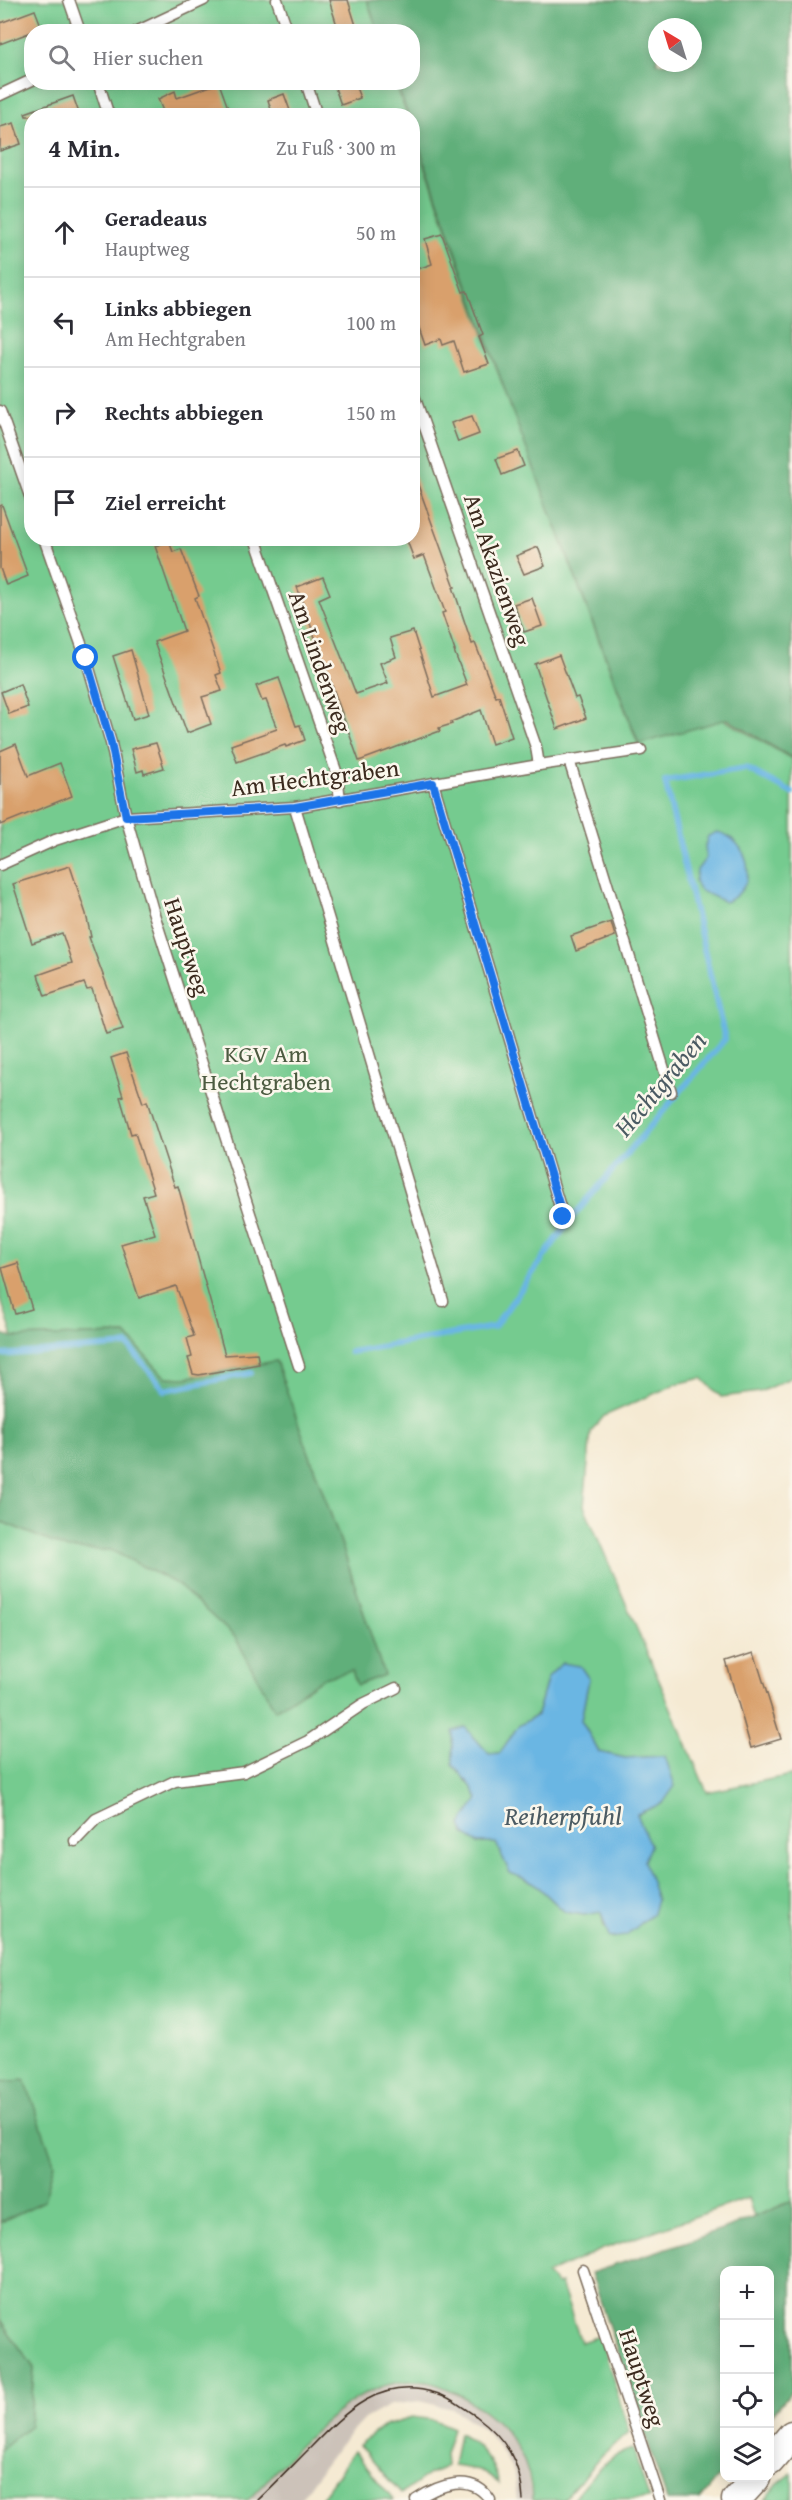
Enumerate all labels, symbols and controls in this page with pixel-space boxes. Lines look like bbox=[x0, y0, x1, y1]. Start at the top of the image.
north arrow bbox=[648, 18, 702, 72]
search box bbox=[24, 24, 420, 90]
icon: search bbox=[45, 41, 78, 74]
text: Hier suchen bbox=[93, 41, 203, 73]
text: 4 Min. bbox=[48, 128, 120, 167]
text: Zu Fuß · 300 m bbox=[276, 133, 396, 162]
text: Geradeaus bbox=[105, 202, 207, 234]
icon: ahead bbox=[48, 216, 81, 249]
text: 50 m bbox=[356, 218, 396, 247]
text: Hauptweg bbox=[105, 234, 190, 263]
text: Links abbiegen bbox=[105, 292, 251, 324]
icon: left bbox=[48, 306, 81, 339]
text: 100 m bbox=[346, 308, 396, 337]
text: Am Hechtgraben bbox=[105, 324, 246, 353]
icon: right bbox=[48, 396, 81, 429]
text: Rechts abbiegen bbox=[105, 396, 263, 428]
text: 150 m bbox=[346, 398, 396, 427]
icon: arrive bbox=[48, 486, 81, 519]
text: Ziel erreicht bbox=[105, 486, 226, 518]
street label: Am Akazienweg bbox=[455, 489, 540, 651]
street label: Am Lindenweg bbox=[280, 586, 361, 738]
route start bbox=[72, 644, 98, 670]
street label: Am Hechtgraben bbox=[229, 750, 401, 805]
street label: Hauptweg bbox=[155, 893, 220, 1001]
water label: Hechtgraben bbox=[603, 1023, 715, 1145]
park label: KGV Am Hechtgraben bbox=[201, 1036, 331, 1099]
route end bbox=[549, 1203, 575, 1229]
water label: Reiherpfuhl bbox=[503, 1796, 622, 1835]
map controls bbox=[720, 2266, 774, 2482]
button: + bbox=[720, 2266, 774, 2320]
button: − bbox=[720, 2320, 774, 2374]
street label: Hauptweg bbox=[610, 2324, 675, 2432]
button: locate bbox=[720, 2374, 774, 2428]
button: layers bbox=[720, 2428, 774, 2482]

